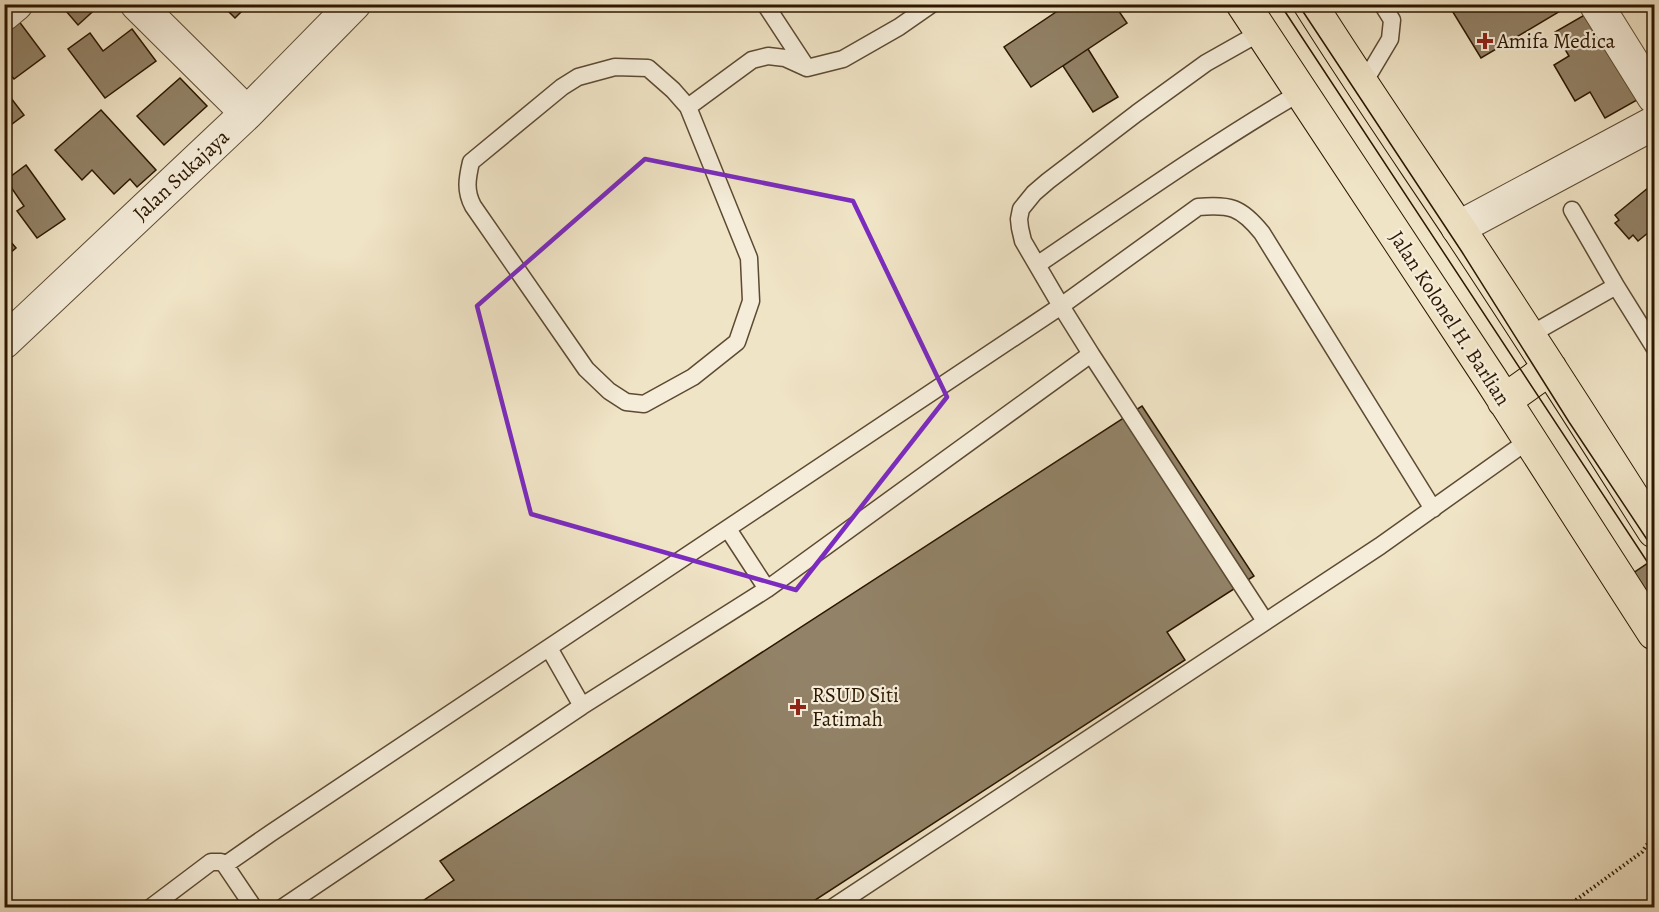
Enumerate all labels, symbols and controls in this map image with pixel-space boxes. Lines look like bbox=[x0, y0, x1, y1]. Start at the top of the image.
place label: Amifa Medica bbox=[1496, 27, 1616, 55]
marker: Amifa Medica bbox=[1478, 34, 1492, 48]
street label: Jalan Sukajaya bbox=[127, 123, 235, 227]
street label: Jalan Kolonel H. Barlian bbox=[1383, 225, 1517, 411]
place label: RSUD Siti Fatimah bbox=[812, 681, 899, 733]
marker: RSUD Siti Fatimah bbox=[789, 698, 807, 716]

